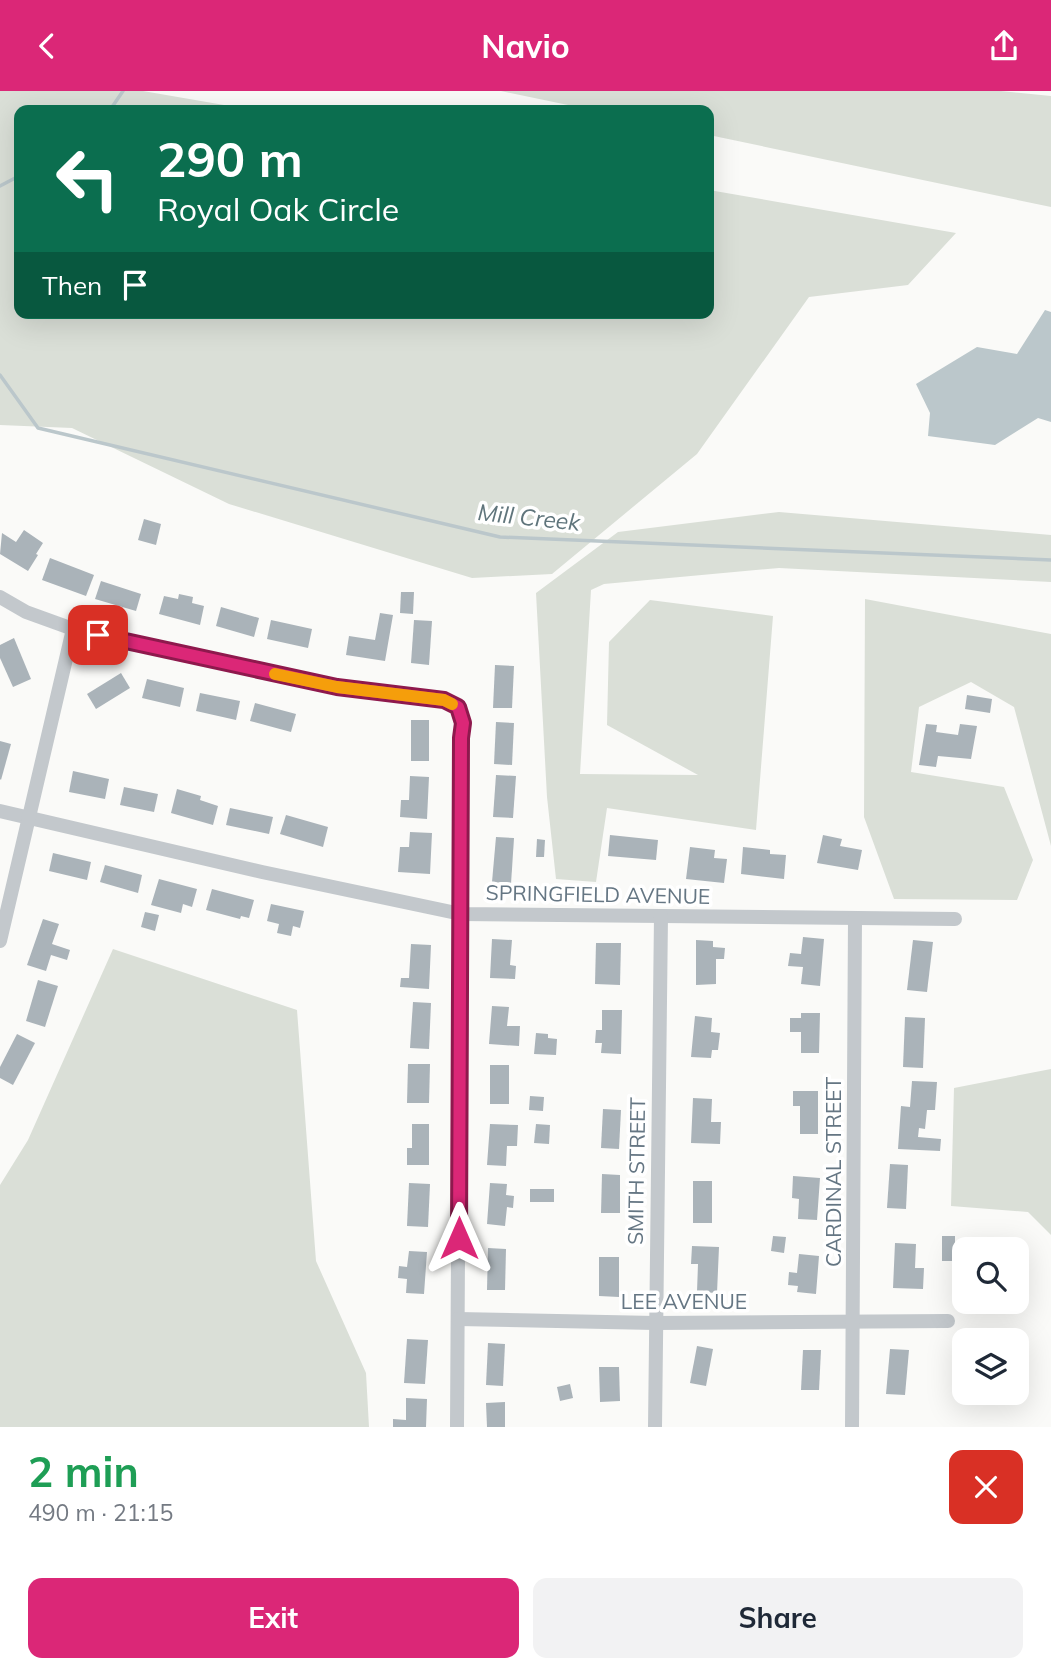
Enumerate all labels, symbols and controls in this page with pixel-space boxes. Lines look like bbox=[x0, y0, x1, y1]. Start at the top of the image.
text: Navio bbox=[481, 26, 570, 66]
icon: back bbox=[28, 27, 66, 65]
icon: share bbox=[985, 27, 1023, 65]
text: 290 m bbox=[157, 128, 303, 189]
icon: left bbox=[42, 133, 133, 224]
text: Royal Oak Circle bbox=[157, 189, 399, 229]
icon: arrive bbox=[116, 266, 154, 304]
text: Then bbox=[42, 269, 102, 302]
water label: Mill Creek bbox=[476, 497, 583, 537]
pin bbox=[68, 605, 128, 665]
icon: arrive bbox=[79, 616, 117, 654]
street label: SPRINGFIELD AVENUE bbox=[485, 879, 711, 909]
street label: CARDINAL STREET bbox=[820, 1077, 846, 1267]
street label: SMITH STREET bbox=[622, 1097, 650, 1245]
position arrow bbox=[422, 1201, 496, 1275]
map controls bbox=[952, 1237, 1029, 1405]
button: search bbox=[952, 1237, 1029, 1314]
street label: LEE AVENUE bbox=[621, 1288, 747, 1314]
button: layers bbox=[952, 1328, 1029, 1405]
text: 2 min bbox=[28, 1445, 139, 1498]
button: close bbox=[949, 1450, 1023, 1524]
text: 490 m · 21:15 bbox=[28, 1498, 173, 1527]
button: Exit bbox=[28, 1578, 519, 1658]
button: Share bbox=[533, 1578, 1023, 1658]

